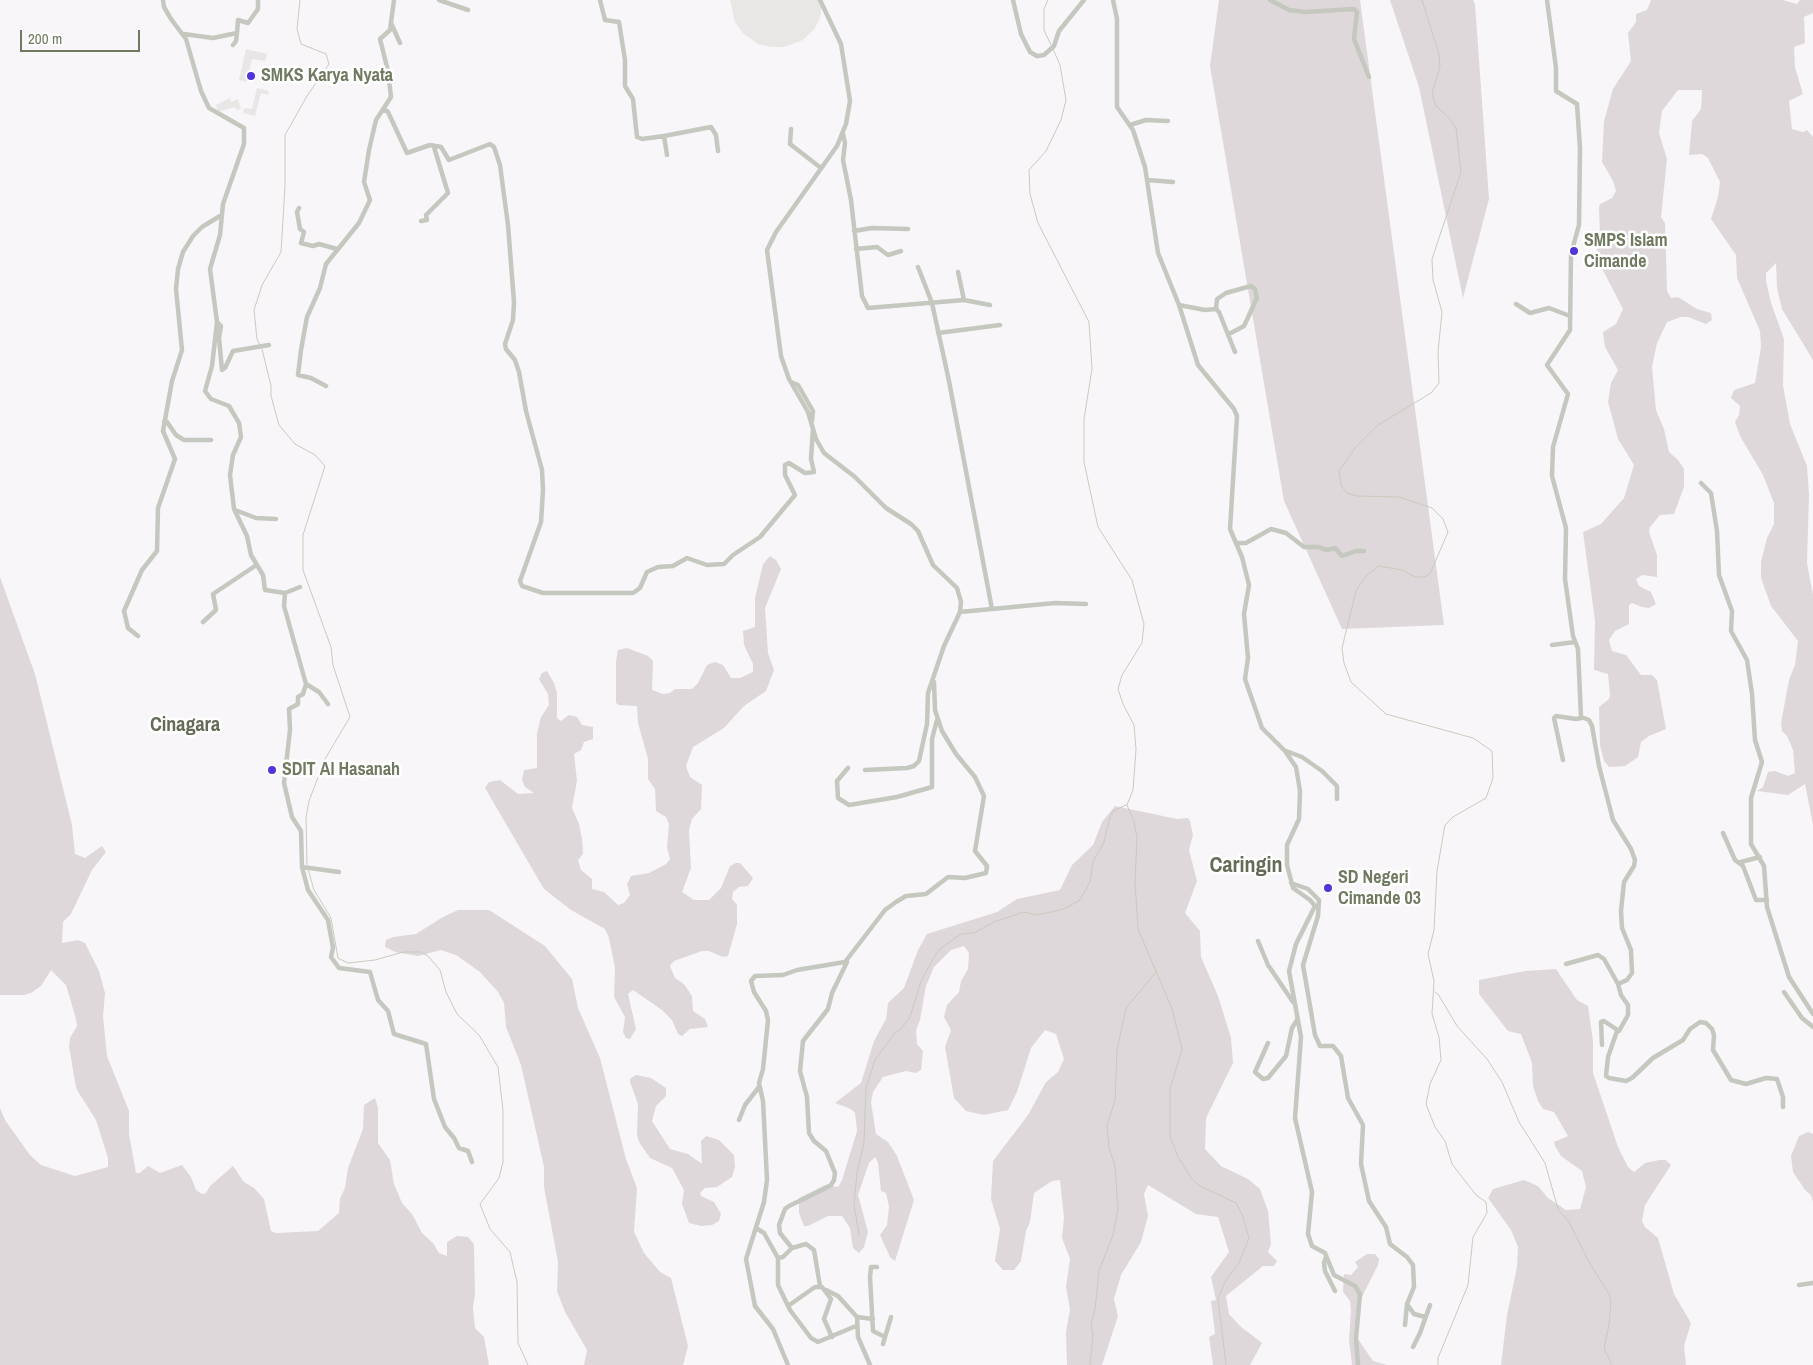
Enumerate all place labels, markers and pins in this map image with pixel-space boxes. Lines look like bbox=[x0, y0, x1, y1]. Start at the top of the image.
place label: SMKS Karya Nyata bbox=[261, 65, 393, 87]
marker: SMKS Karya Nyata bbox=[245, 70, 257, 82]
place label: SMPS Islam Cimande bbox=[1584, 230, 1668, 272]
marker: SMPS Islam Cimande bbox=[1568, 245, 1580, 257]
place label: SDIT Al Hasanah bbox=[282, 759, 400, 781]
marker: SDIT Al Hasanah bbox=[266, 764, 278, 776]
place label: SD Negeri Cimande 03 bbox=[1338, 867, 1421, 910]
marker: SD Negeri Cimande 03 bbox=[1322, 882, 1334, 894]

